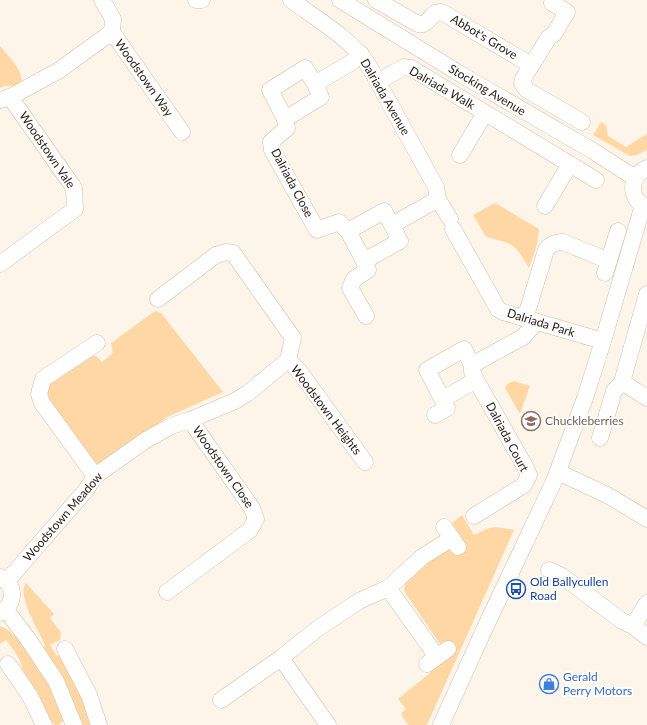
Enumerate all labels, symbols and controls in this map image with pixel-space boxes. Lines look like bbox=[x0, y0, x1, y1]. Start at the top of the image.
street label: Abbot's Grove bbox=[448, 11, 520, 62]
street label: Woodstown Way bbox=[112, 36, 177, 120]
street label: Dalriada Avenue bbox=[357, 56, 413, 138]
street label: Stocking Avenue bbox=[446, 61, 529, 118]
street label: Dalriada Walk bbox=[407, 63, 478, 113]
street label: Woodstown Vale bbox=[16, 108, 79, 191]
street label: Dalriada Close bbox=[268, 146, 317, 220]
street label: Dalriada Park bbox=[505, 305, 578, 340]
street label: Woodstown Heights bbox=[288, 362, 365, 457]
street label: Dalriada Court bbox=[483, 399, 532, 475]
school or university icon: Chuckleberries bbox=[520, 410, 542, 432]
place label: Chuckleberries bbox=[545, 413, 624, 428]
street label: Woodstown Close bbox=[190, 423, 257, 511]
street label: Woodstown Meadow bbox=[20, 468, 106, 564]
place label: Old Ballycullen Road bbox=[530, 574, 609, 603]
bus stop icon: Old Ballycullen Road bbox=[505, 578, 527, 600]
place label: Gerald Perry Motors bbox=[563, 669, 632, 698]
shop icon: Gerald Perry Motors bbox=[538, 673, 560, 695]

